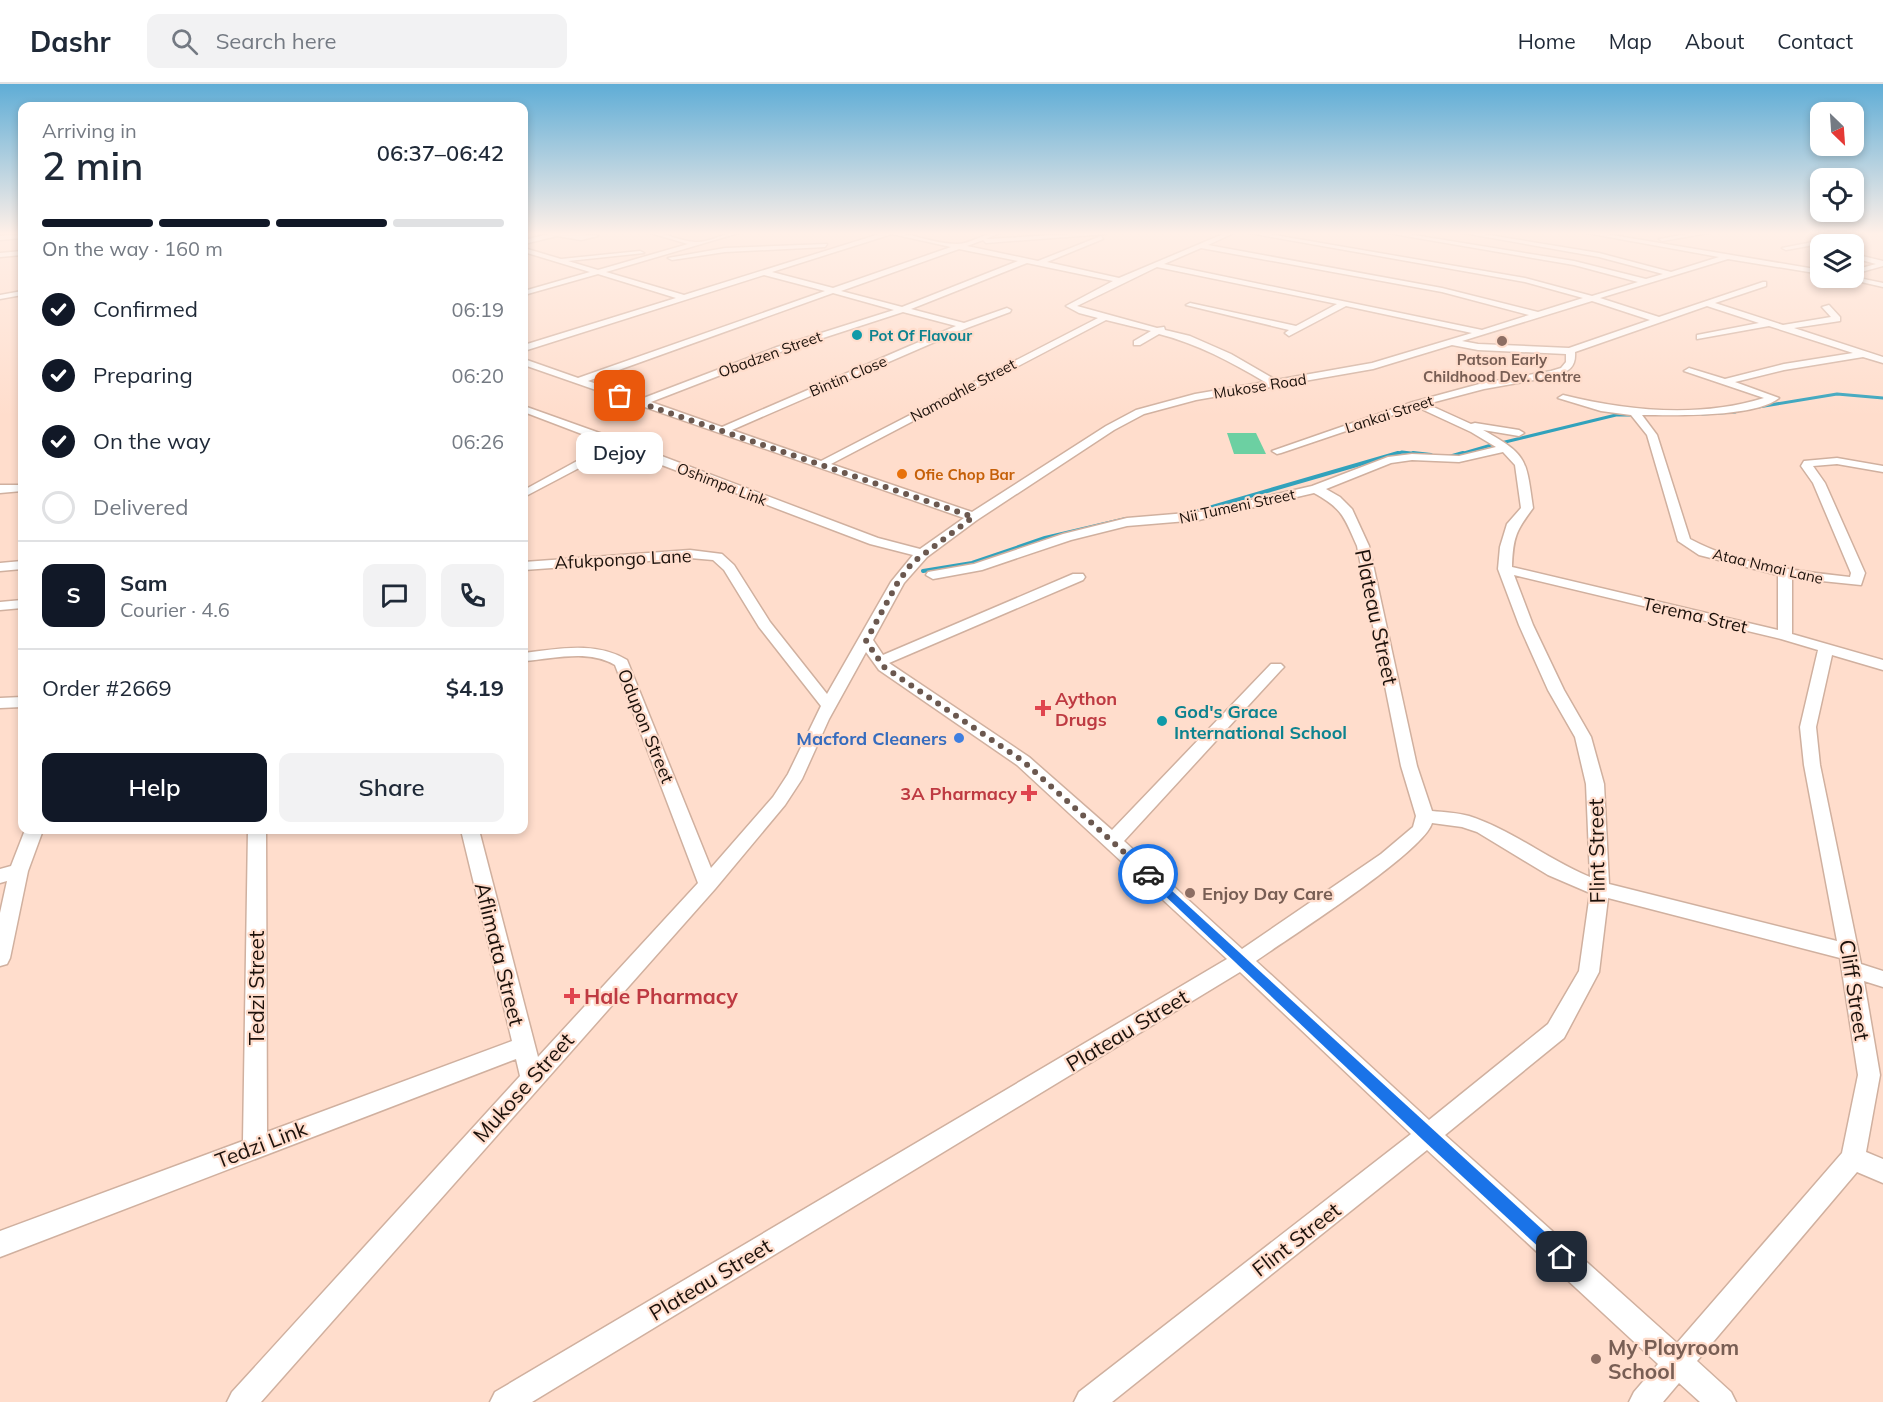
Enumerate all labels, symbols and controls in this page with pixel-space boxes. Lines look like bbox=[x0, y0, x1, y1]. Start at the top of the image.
search box bbox=[147, 14, 567, 68]
text: Dashr bbox=[30, 24, 111, 59]
icon: search bbox=[168, 25, 201, 58]
text: Search here bbox=[216, 27, 337, 55]
text: Home bbox=[1518, 28, 1576, 54]
text: Map bbox=[1609, 28, 1652, 54]
text: About bbox=[1685, 28, 1744, 54]
text: Contact bbox=[1777, 28, 1853, 54]
north arrow bbox=[1810, 102, 1864, 156]
map controls bbox=[1810, 102, 1864, 288]
text: Arriving in bbox=[42, 118, 137, 143]
text: 06:37–06:42 bbox=[377, 139, 504, 167]
text: 2 min bbox=[42, 141, 143, 190]
button: locate bbox=[1810, 168, 1864, 222]
button: layers bbox=[1810, 234, 1864, 288]
text: On the way · 160 m bbox=[42, 236, 223, 261]
icon: check bbox=[42, 293, 75, 326]
text: Confirmed bbox=[93, 295, 198, 323]
text: 06:19 bbox=[451, 297, 504, 322]
place label: Pot Of Flavour bbox=[869, 326, 972, 345]
street label: Obadzen Street bbox=[716, 327, 824, 381]
marker: Pot Of Flavour bbox=[850, 328, 864, 342]
marker: Patson Early Childhood Dev. Centre bbox=[1495, 334, 1509, 348]
place label: Patson Early Childhood Dev. Centre bbox=[1423, 350, 1581, 386]
street label: Bintin Close bbox=[807, 351, 889, 401]
street label: Namoahle Street bbox=[907, 354, 1019, 426]
icon: check bbox=[42, 359, 75, 392]
text: Preparing bbox=[93, 361, 193, 389]
text: 06:20 bbox=[451, 363, 504, 388]
street label: Mukose Road bbox=[1212, 369, 1308, 403]
pin bbox=[594, 370, 645, 421]
icon: bag bbox=[603, 379, 636, 412]
street label: Lankai Street bbox=[1343, 391, 1435, 437]
icon: check bbox=[42, 425, 75, 458]
text: On the way bbox=[93, 427, 211, 455]
text: 06:26 bbox=[451, 429, 504, 454]
callout: Dejoy bbox=[576, 432, 664, 474]
text: Dejoy bbox=[593, 440, 646, 465]
street label: Oshimpa Link bbox=[674, 458, 770, 510]
place label: Ofie Chop Bar bbox=[914, 465, 1015, 484]
marker: Ofie Chop Bar bbox=[895, 467, 909, 481]
street label: Nii Tumeni Street bbox=[1177, 484, 1297, 528]
text: Delivered bbox=[93, 493, 188, 521]
street label: Afukpongo Lane bbox=[554, 544, 692, 574]
street label: Ataa Nmai Lane bbox=[1711, 544, 1825, 588]
street label: Plateau Street bbox=[1350, 547, 1404, 687]
button: chat bbox=[363, 564, 426, 627]
button: phone bbox=[441, 564, 504, 627]
text: Sam bbox=[120, 569, 168, 597]
text: S bbox=[66, 581, 81, 609]
street label: Terema Stret bbox=[1640, 592, 1750, 638]
text: Courier · 4.6 bbox=[120, 597, 230, 622]
street label: Odupon Street bbox=[613, 666, 679, 786]
text: Order #2669 bbox=[42, 674, 172, 702]
text: $4.19 bbox=[446, 674, 504, 702]
place label: Aython Drugs bbox=[1055, 687, 1117, 731]
place label: God's Grace International School bbox=[1174, 700, 1347, 744]
marker: Aython Drugs bbox=[1036, 701, 1050, 715]
marker: God's Grace International School bbox=[1155, 714, 1169, 728]
place label: Macford Cleaners bbox=[796, 727, 947, 750]
marker: Macford Cleaners bbox=[952, 731, 966, 745]
button: Help bbox=[42, 753, 267, 822]
button: Share bbox=[279, 753, 504, 822]
place label: 3A Pharmacy bbox=[900, 782, 1017, 805]
marker: 3A Pharmacy bbox=[1022, 786, 1036, 800]
street label: Flint Street bbox=[1582, 798, 1610, 904]
courier bbox=[1118, 844, 1178, 904]
icon: car bbox=[1132, 858, 1165, 891]
street label: Aflimata Street bbox=[470, 880, 530, 1028]
place label: Enjoy Day Care bbox=[1202, 882, 1333, 905]
marker: Enjoy Day Care bbox=[1183, 886, 1197, 900]
street label: Tedzi Street bbox=[243, 931, 269, 1045]
street label: Cliff Street bbox=[1834, 938, 1876, 1042]
place label: Hale Pharmacy bbox=[584, 983, 739, 1009]
street label: Plateau Street bbox=[1061, 983, 1193, 1077]
marker: Hale Pharmacy bbox=[565, 989, 579, 1003]
street label: Mukose Street bbox=[467, 1027, 579, 1147]
street label: Tedzi Link bbox=[212, 1115, 311, 1173]
street label: Flint Street bbox=[1247, 1196, 1345, 1282]
pin bbox=[1536, 1231, 1587, 1282]
street label: Plateau Street bbox=[644, 1232, 776, 1326]
icon: home bbox=[1545, 1240, 1578, 1273]
place label: My Playroom School bbox=[1608, 1334, 1739, 1384]
marker: My Playroom School bbox=[1589, 1352, 1603, 1366]

